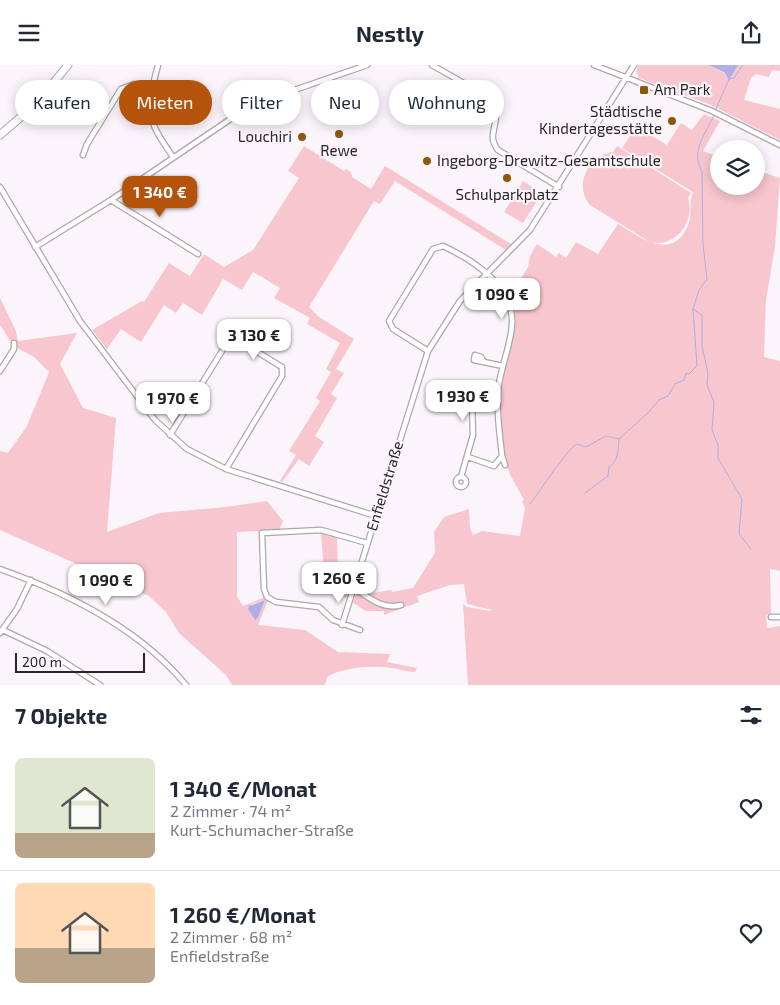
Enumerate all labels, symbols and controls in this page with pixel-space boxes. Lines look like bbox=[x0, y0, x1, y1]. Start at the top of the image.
icon: menu bbox=[15, 19, 43, 47]
icon: share bbox=[737, 19, 765, 47]
text: Nestly bbox=[356, 20, 424, 46]
chip: Kaufen bbox=[15, 80, 109, 125]
chip: Mieten bbox=[119, 80, 212, 125]
chip: Filter bbox=[222, 80, 301, 125]
chip: Neu bbox=[311, 80, 379, 125]
chip: Wohnung bbox=[389, 80, 504, 125]
place label: Am Park bbox=[654, 80, 711, 98]
marker: Am Park bbox=[638, 84, 650, 96]
place label: Städtische Kindertagesstätte bbox=[539, 102, 662, 137]
marker: Städtische Kindertagesstätte bbox=[666, 115, 678, 127]
place label: Louchiri bbox=[238, 127, 292, 145]
marker: Rewe bbox=[333, 128, 345, 140]
marker: Louchiri bbox=[296, 131, 308, 143]
map controls bbox=[710, 140, 765, 195]
button: layers bbox=[710, 140, 765, 195]
place label: Rewe bbox=[320, 141, 358, 159]
place label: Ingeborg-Drewitz-Gesamtschule bbox=[437, 151, 661, 169]
marker: Ingeborg-Drewitz-Gesamtschule bbox=[421, 155, 433, 167]
marker: Schulparkplatz bbox=[501, 172, 513, 184]
pin: 1 340 € bbox=[114, 175, 206, 218]
text: 1 340 € bbox=[133, 182, 187, 201]
place label: Schulparkplatz bbox=[456, 185, 558, 203]
pin: 1 090 € bbox=[456, 277, 548, 320]
text: 1 090 € bbox=[475, 284, 529, 303]
pin: 3 130 € bbox=[208, 319, 300, 361]
text: 3 130 € bbox=[228, 325, 280, 344]
pin: 1 930 € bbox=[417, 379, 509, 422]
pin: 1 970 € bbox=[127, 381, 219, 424]
text: 1 930 € bbox=[437, 386, 489, 405]
text: 1 970 € bbox=[147, 388, 199, 407]
street label: Enfieldstraße bbox=[362, 439, 406, 533]
pin: 1 260 € bbox=[293, 561, 385, 604]
pin: 1 090 € bbox=[60, 563, 152, 606]
text: 1 260 € bbox=[313, 568, 365, 587]
text: 1 090 € bbox=[79, 570, 133, 589]
scale bar bbox=[15, 650, 145, 673]
text: 200 m bbox=[22, 653, 62, 670]
icon: filters bbox=[737, 701, 765, 729]
text: 7 Objekte bbox=[15, 703, 107, 728]
text: 1 340 €/Monat bbox=[170, 776, 317, 801]
icon: home bbox=[55, 778, 115, 838]
icon: heart bbox=[737, 794, 765, 822]
text: 2 Zimmer · 74 m² bbox=[170, 801, 291, 820]
text: Kurt-Schumacher-Straße bbox=[170, 820, 354, 839]
text: 1 260 €/Monat bbox=[170, 902, 316, 927]
icon: home bbox=[55, 903, 115, 963]
icon: heart bbox=[737, 919, 765, 947]
text: 2 Zimmer · 68 m² bbox=[170, 927, 292, 946]
text: Enfieldstraße bbox=[170, 946, 269, 965]

